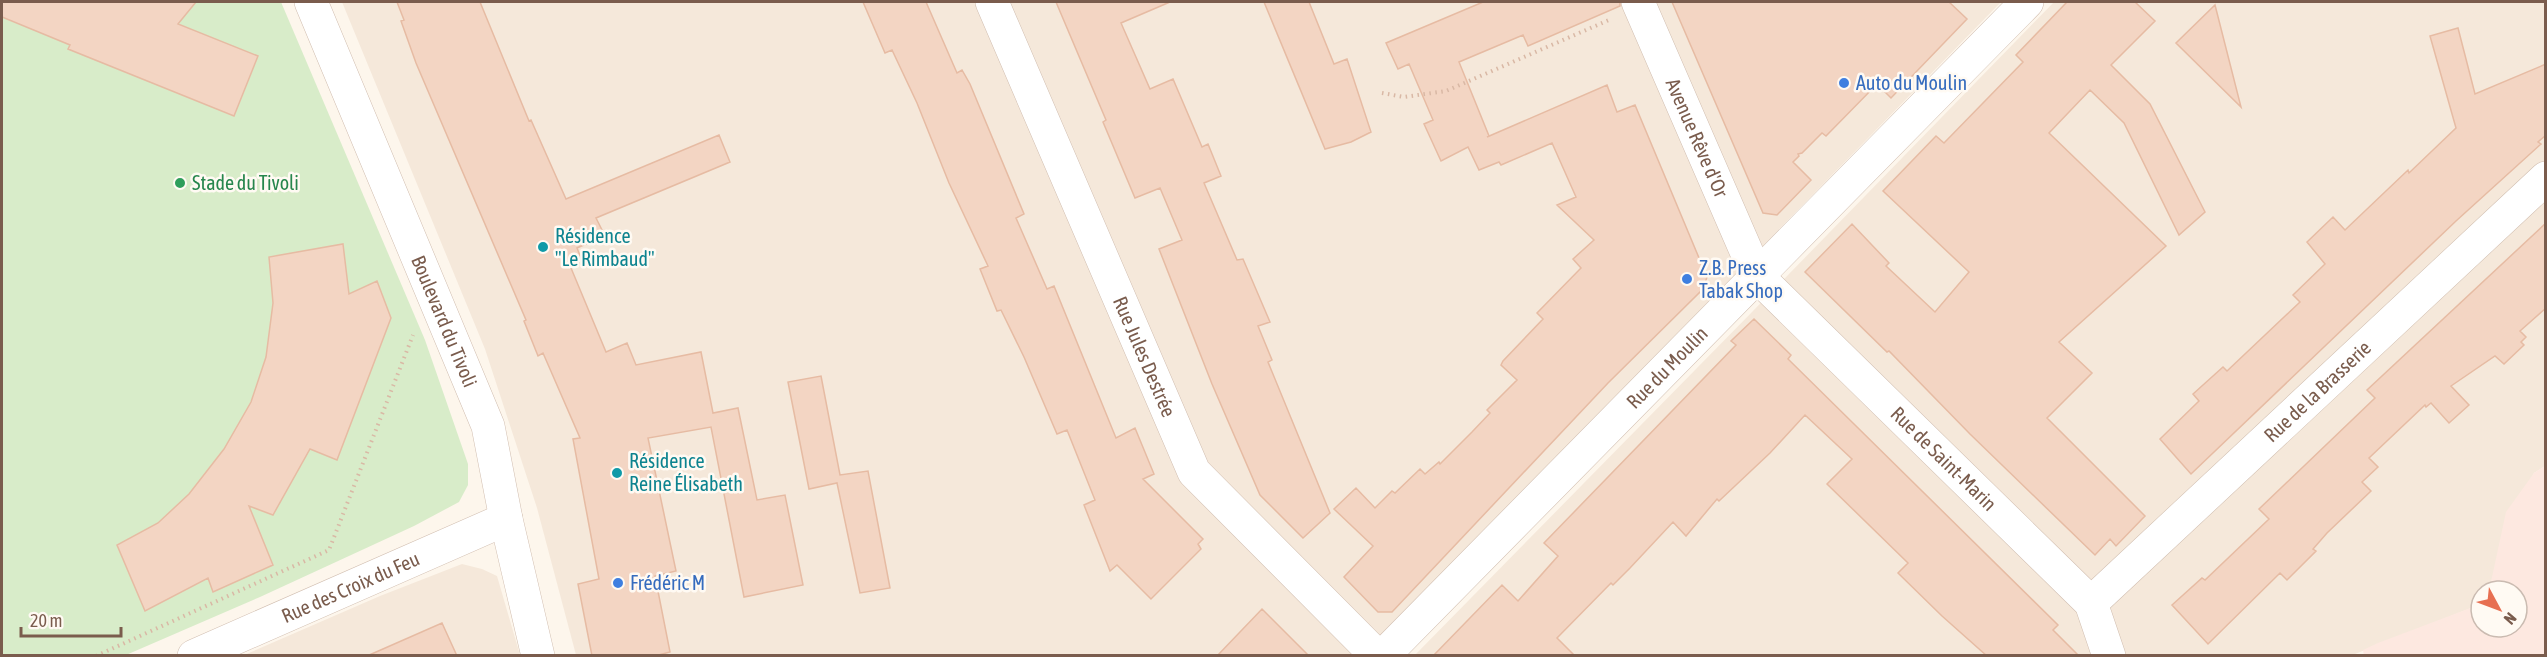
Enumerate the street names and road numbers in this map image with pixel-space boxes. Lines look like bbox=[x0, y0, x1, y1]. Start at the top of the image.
street label: Avenue Rêve d'Or bbox=[1662, 75, 1734, 202]
street label: Boulevard du Tivoli bbox=[407, 252, 482, 390]
street label: Rue Jules Destrée bbox=[1109, 293, 1181, 420]
street label: Rue du Moulin bbox=[1622, 321, 1712, 413]
street label: Rue de la Brasserie bbox=[2259, 336, 2375, 446]
street label: Rue de Saint-Marin bbox=[1886, 402, 2002, 515]
street label: Rue des Croix du Feu bbox=[278, 547, 423, 627]

